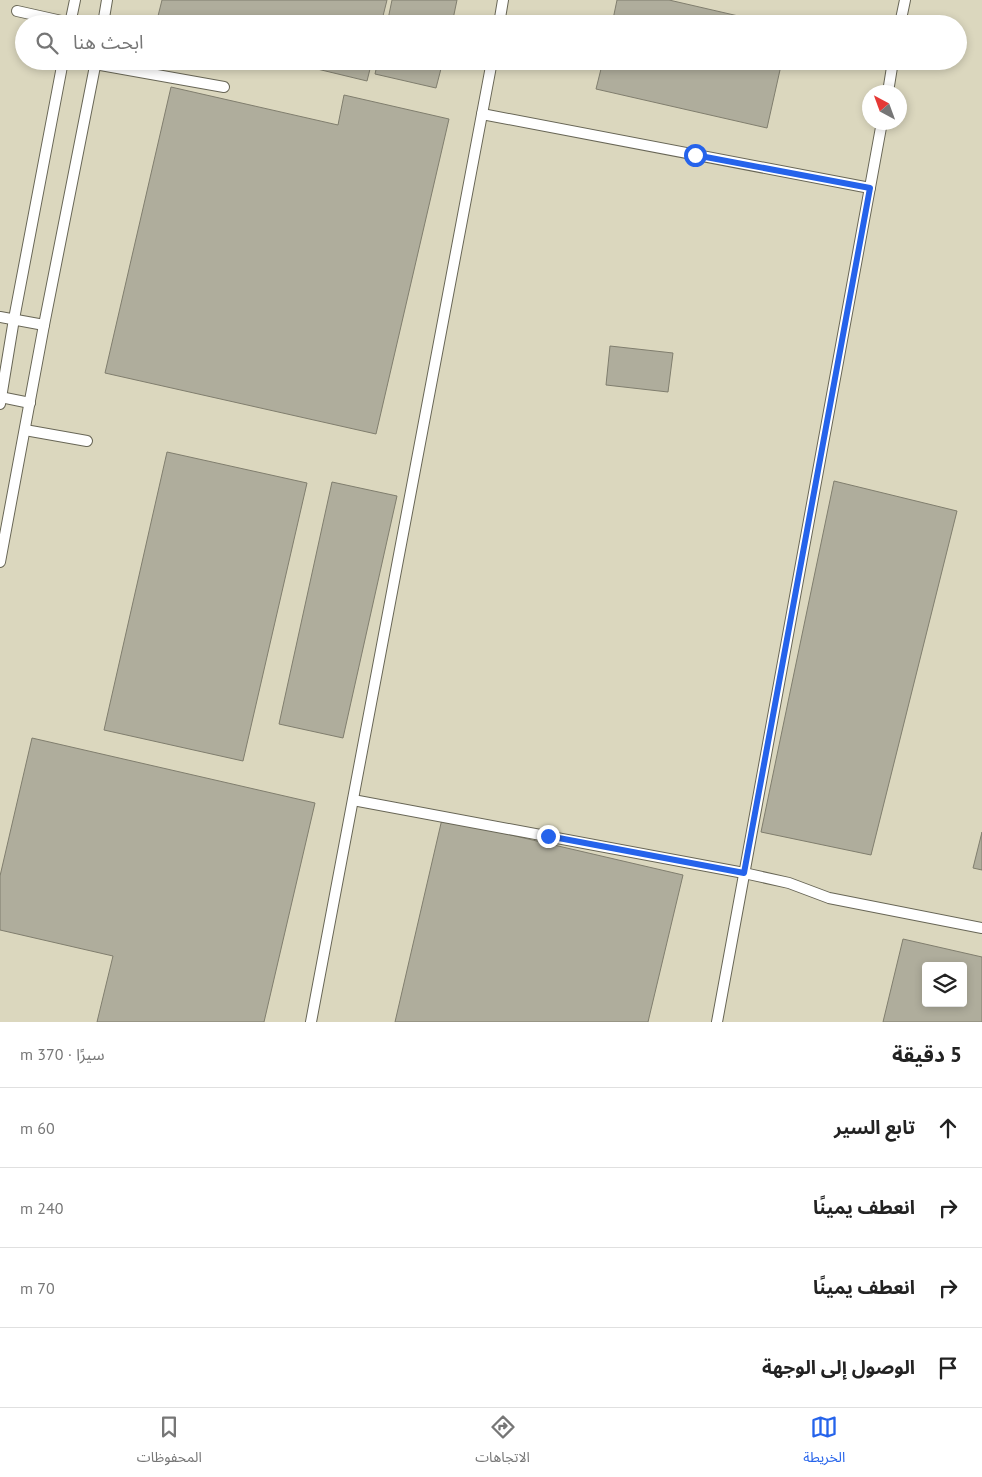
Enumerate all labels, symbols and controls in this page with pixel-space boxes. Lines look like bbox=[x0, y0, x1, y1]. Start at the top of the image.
search box bbox=[15, 15, 967, 70]
icon: search bbox=[33, 29, 61, 57]
text: ابحث هنا bbox=[73, 30, 144, 54]
north arrow bbox=[862, 85, 907, 130]
route start bbox=[684, 144, 707, 167]
route end bbox=[537, 825, 560, 848]
map controls bbox=[922, 962, 967, 1007]
button: layers bbox=[922, 962, 967, 1007]
text: 5 دقيقة bbox=[892, 1041, 962, 1068]
text: سيرًا · 370 m bbox=[20, 1044, 105, 1064]
icon: ahead bbox=[934, 1114, 962, 1142]
text: تابع السير bbox=[834, 1115, 915, 1139]
text: 60 m bbox=[20, 1118, 55, 1138]
icon: right bbox=[934, 1194, 962, 1222]
text: انعطف يمينًا bbox=[813, 1195, 915, 1219]
text: 240 m bbox=[20, 1198, 63, 1218]
icon: right bbox=[934, 1274, 962, 1302]
text: انعطف يمينًا bbox=[813, 1275, 915, 1299]
text: 70 m bbox=[20, 1278, 55, 1298]
icon: arrive bbox=[934, 1354, 962, 1382]
text: الوصول إلى الوجهة bbox=[762, 1355, 915, 1379]
tab: المحفوظات bbox=[137, 1413, 202, 1472]
tab: الاتجاهات bbox=[475, 1413, 530, 1472]
tab: الخريطة bbox=[803, 1413, 845, 1472]

